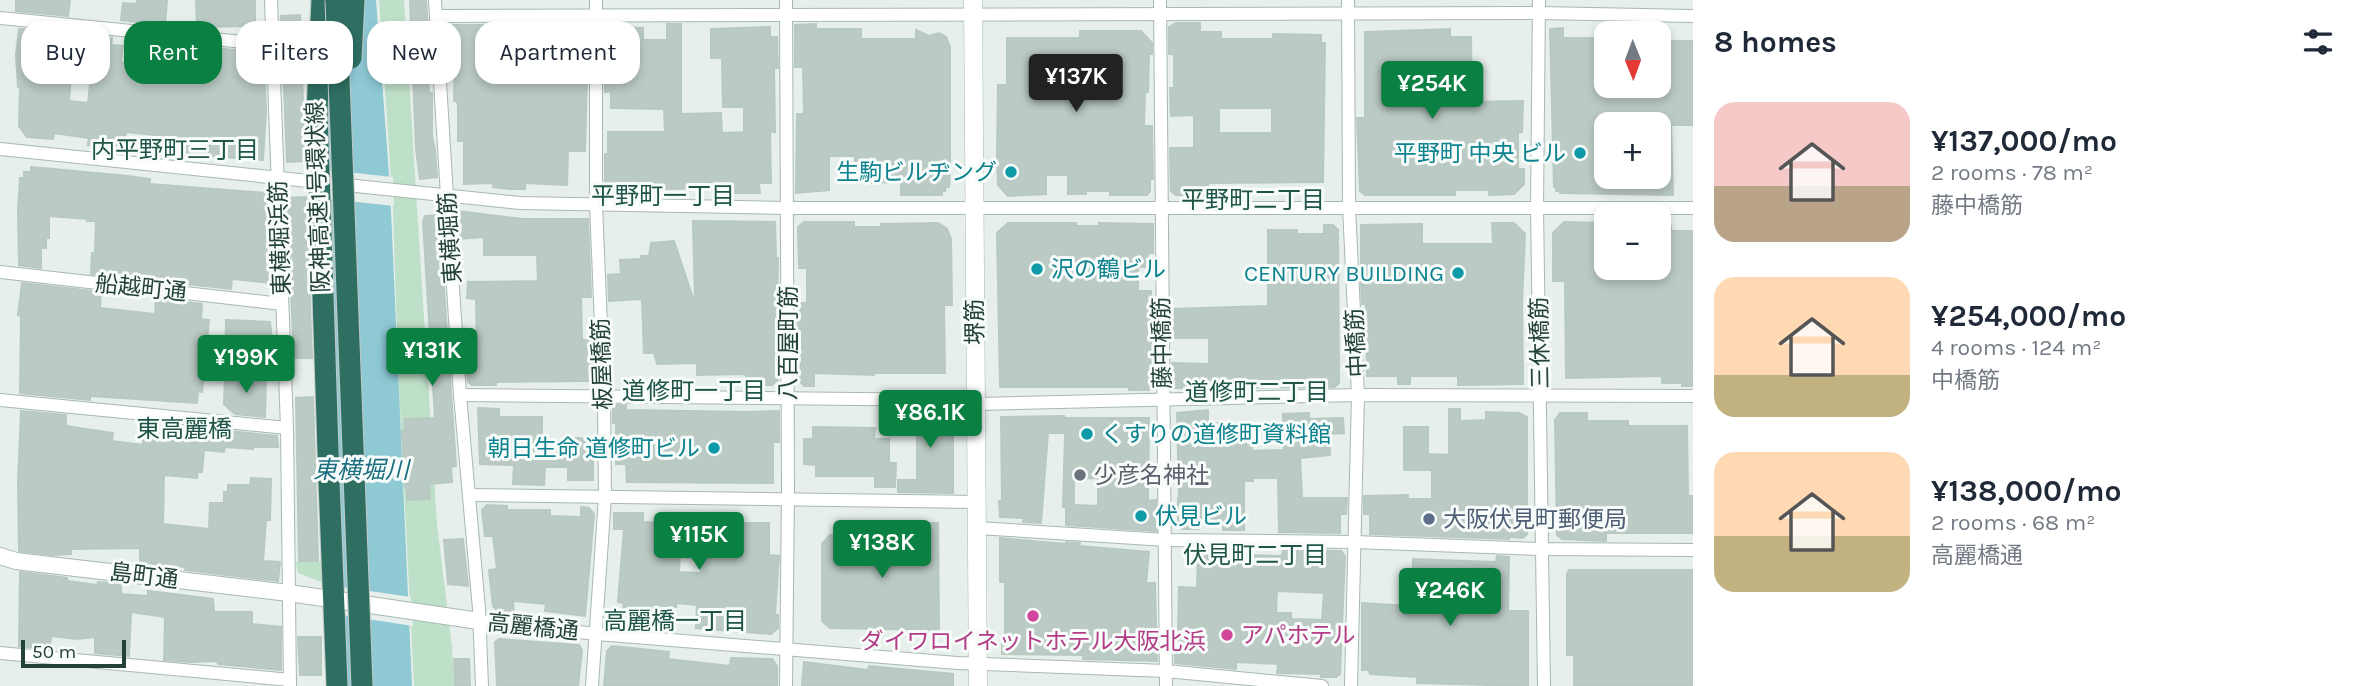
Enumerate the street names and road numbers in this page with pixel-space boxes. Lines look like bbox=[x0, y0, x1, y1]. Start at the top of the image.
street label: 阪神高速1号環状線 bbox=[301, 101, 335, 293]
street label: 東横堀浜筋 bbox=[265, 180, 295, 296]
street label: 東横堀筋 bbox=[433, 191, 467, 285]
street label: 船越町通 bbox=[94, 270, 188, 306]
street label: 八百屋町筋 bbox=[775, 286, 802, 401]
street label: 藤中橋筋 bbox=[1148, 297, 1176, 389]
street label: 三休橋筋 bbox=[1526, 297, 1554, 389]
street label: 堺筋 bbox=[961, 299, 989, 345]
street label: 中橋筋 bbox=[1341, 308, 1371, 378]
street label: 板屋橋筋 bbox=[587, 318, 617, 410]
street label: 島町通 bbox=[108, 558, 180, 594]
street label: 高麗橋通 bbox=[486, 609, 580, 645]

